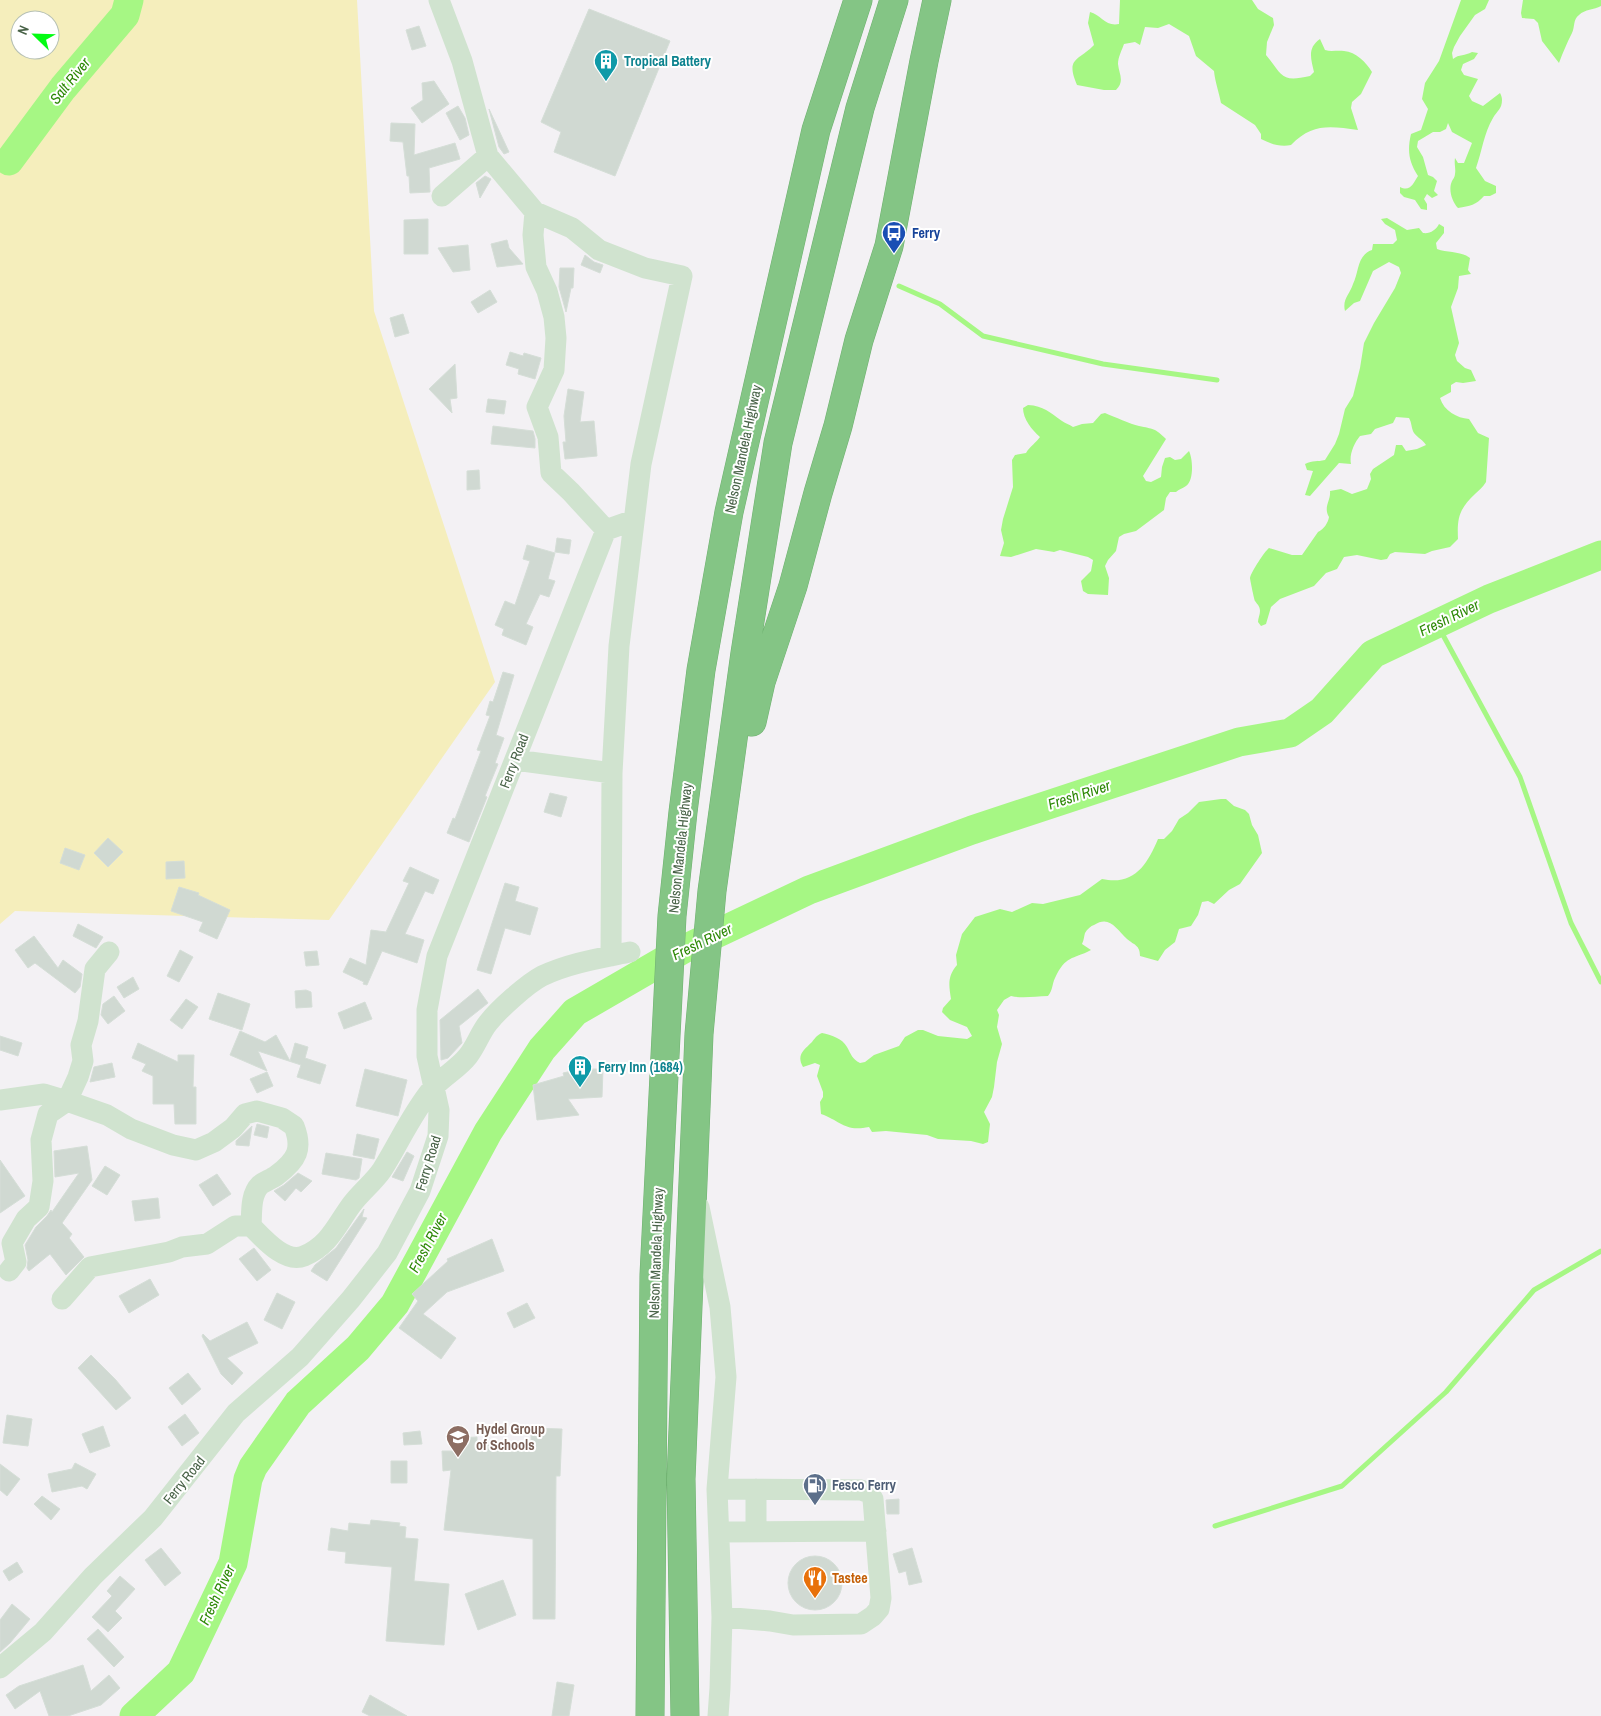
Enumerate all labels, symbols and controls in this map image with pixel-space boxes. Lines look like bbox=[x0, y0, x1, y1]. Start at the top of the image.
north arrow bbox=[10, 10, 60, 60]
text: N bbox=[13, 23, 33, 37]
building icon: Tropical Battery bbox=[593, 48, 619, 82]
water label: Salt River bbox=[44, 52, 95, 108]
place label: Tropical Battery bbox=[624, 52, 711, 70]
bus stop icon: Ferry bbox=[881, 220, 907, 254]
place label: Ferry bbox=[912, 224, 941, 242]
street label: Nelson Mandela Highway bbox=[721, 383, 765, 515]
water label: Fresh River bbox=[1415, 594, 1483, 641]
street label: Ferry Road bbox=[495, 731, 533, 791]
water label: Fresh River bbox=[1045, 774, 1113, 814]
street label: Nelson Mandela Highway bbox=[664, 782, 696, 914]
water label: Fresh River bbox=[668, 918, 736, 965]
building icon: Ferry Inn (1684) bbox=[567, 1054, 593, 1088]
place label: Ferry Inn (1684) bbox=[598, 1058, 683, 1076]
street label: Ferry Road bbox=[411, 1133, 445, 1193]
street label: Nelson Mandela Highway bbox=[645, 1187, 667, 1319]
water label: Fresh River bbox=[403, 1209, 452, 1276]
place label: Hydel Group of Schools bbox=[476, 1420, 545, 1454]
school or university icon: Hydel Group of Schools bbox=[445, 1424, 471, 1458]
street label: Ferry Road bbox=[159, 1452, 209, 1508]
fuel station icon: Fesco Ferry bbox=[802, 1472, 828, 1506]
place label: Fesco Ferry bbox=[832, 1476, 897, 1494]
water label: Fresh River bbox=[193, 1560, 240, 1628]
restaurant icon: Tastee bbox=[802, 1565, 828, 1599]
place label: Tastee bbox=[832, 1569, 868, 1587]

